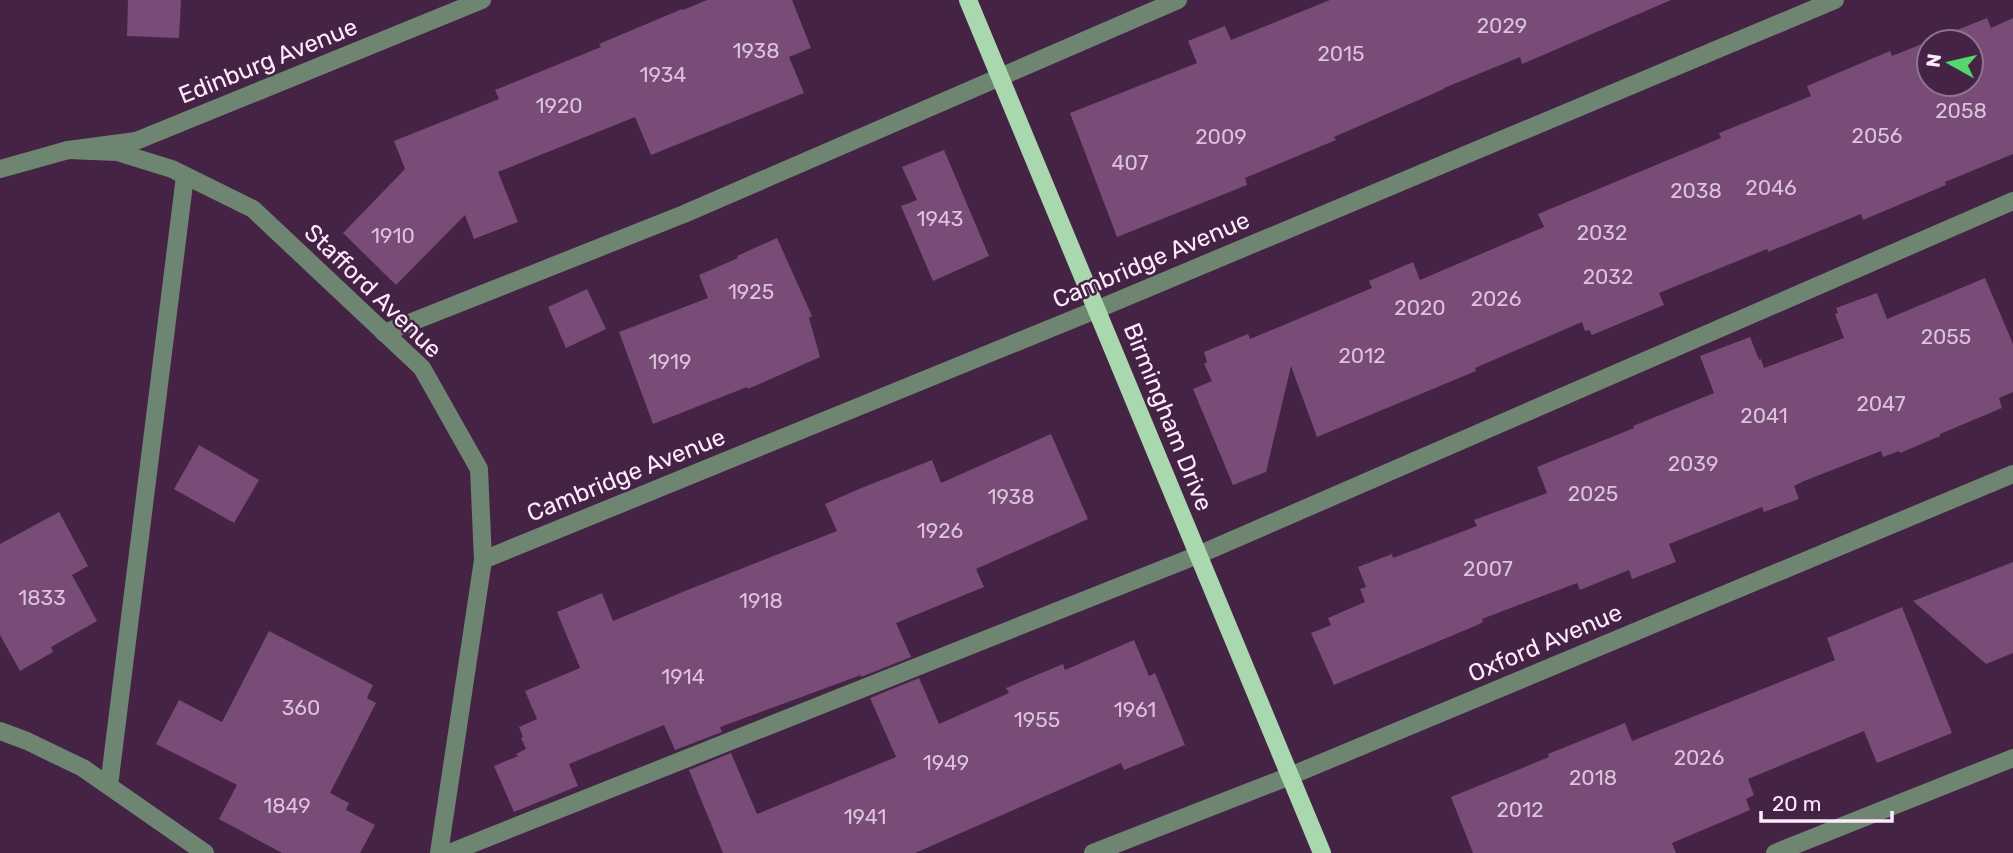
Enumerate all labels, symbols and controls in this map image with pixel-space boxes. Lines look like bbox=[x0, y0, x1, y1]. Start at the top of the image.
street label: Edinburg Avenue bbox=[175, 12, 361, 110]
house number: 2029 bbox=[1477, 13, 1527, 38]
north arrow bbox=[1915, 28, 1985, 98]
house number: 1938 bbox=[732, 38, 780, 63]
house number: 2015 bbox=[1317, 41, 1365, 66]
text: N bbox=[1921, 52, 1946, 69]
house number: 1934 bbox=[640, 62, 686, 87]
house number: 1920 bbox=[535, 93, 583, 118]
house number: 2058 bbox=[1935, 98, 1987, 123]
house number: 2056 bbox=[1852, 123, 1902, 148]
house number: 2009 bbox=[1195, 124, 1247, 149]
house number: 407 bbox=[1111, 150, 1149, 175]
house number: 2046 bbox=[1745, 175, 1797, 200]
house number: 2038 bbox=[1670, 178, 1722, 203]
house number: 1943 bbox=[917, 206, 963, 231]
street label: Cambridge Avenue bbox=[1048, 206, 1254, 314]
street label: Stafford Avenue bbox=[299, 218, 447, 364]
house number: 2032 bbox=[1577, 220, 1627, 245]
house number: 1910 bbox=[371, 223, 415, 248]
house number: 2032 bbox=[1583, 264, 1633, 289]
house number: 1925 bbox=[728, 279, 774, 304]
house number: 2026 bbox=[1471, 286, 1521, 311]
house number: 2020 bbox=[1394, 295, 1446, 320]
street label: Birmingham Drive bbox=[1118, 319, 1218, 515]
house number: 2055 bbox=[1921, 324, 1971, 349]
house number: 2012 bbox=[1339, 343, 1385, 368]
house number: 1919 bbox=[649, 349, 691, 374]
house number: 2047 bbox=[1856, 391, 1906, 416]
house number: 2041 bbox=[1740, 403, 1788, 428]
street label: Cambridge Avenue bbox=[523, 422, 729, 528]
house number: 2039 bbox=[1668, 451, 1718, 476]
house number: 2025 bbox=[1568, 481, 1618, 506]
house number: 1938 bbox=[987, 484, 1035, 509]
house number: 1926 bbox=[917, 518, 963, 543]
house number: 2007 bbox=[1463, 556, 1513, 581]
house number: 1833 bbox=[18, 585, 66, 610]
house number: 1918 bbox=[739, 588, 783, 613]
street label: Oxford Avenue bbox=[1464, 598, 1626, 688]
house number: 1914 bbox=[661, 664, 705, 689]
house number: 360 bbox=[282, 695, 320, 720]
house number: 1961 bbox=[1114, 697, 1156, 722]
house number: 1955 bbox=[1014, 707, 1060, 732]
house number: 2026 bbox=[1674, 745, 1724, 770]
house number: 1949 bbox=[923, 750, 969, 775]
house number: 2018 bbox=[1569, 765, 1617, 790]
scale bar bbox=[1761, 780, 1892, 824]
text: 20 m bbox=[1772, 791, 1821, 816]
house number: 1849 bbox=[263, 793, 311, 818]
house number: 2012 bbox=[1497, 797, 1543, 822]
house number: 1941 bbox=[844, 804, 886, 829]

